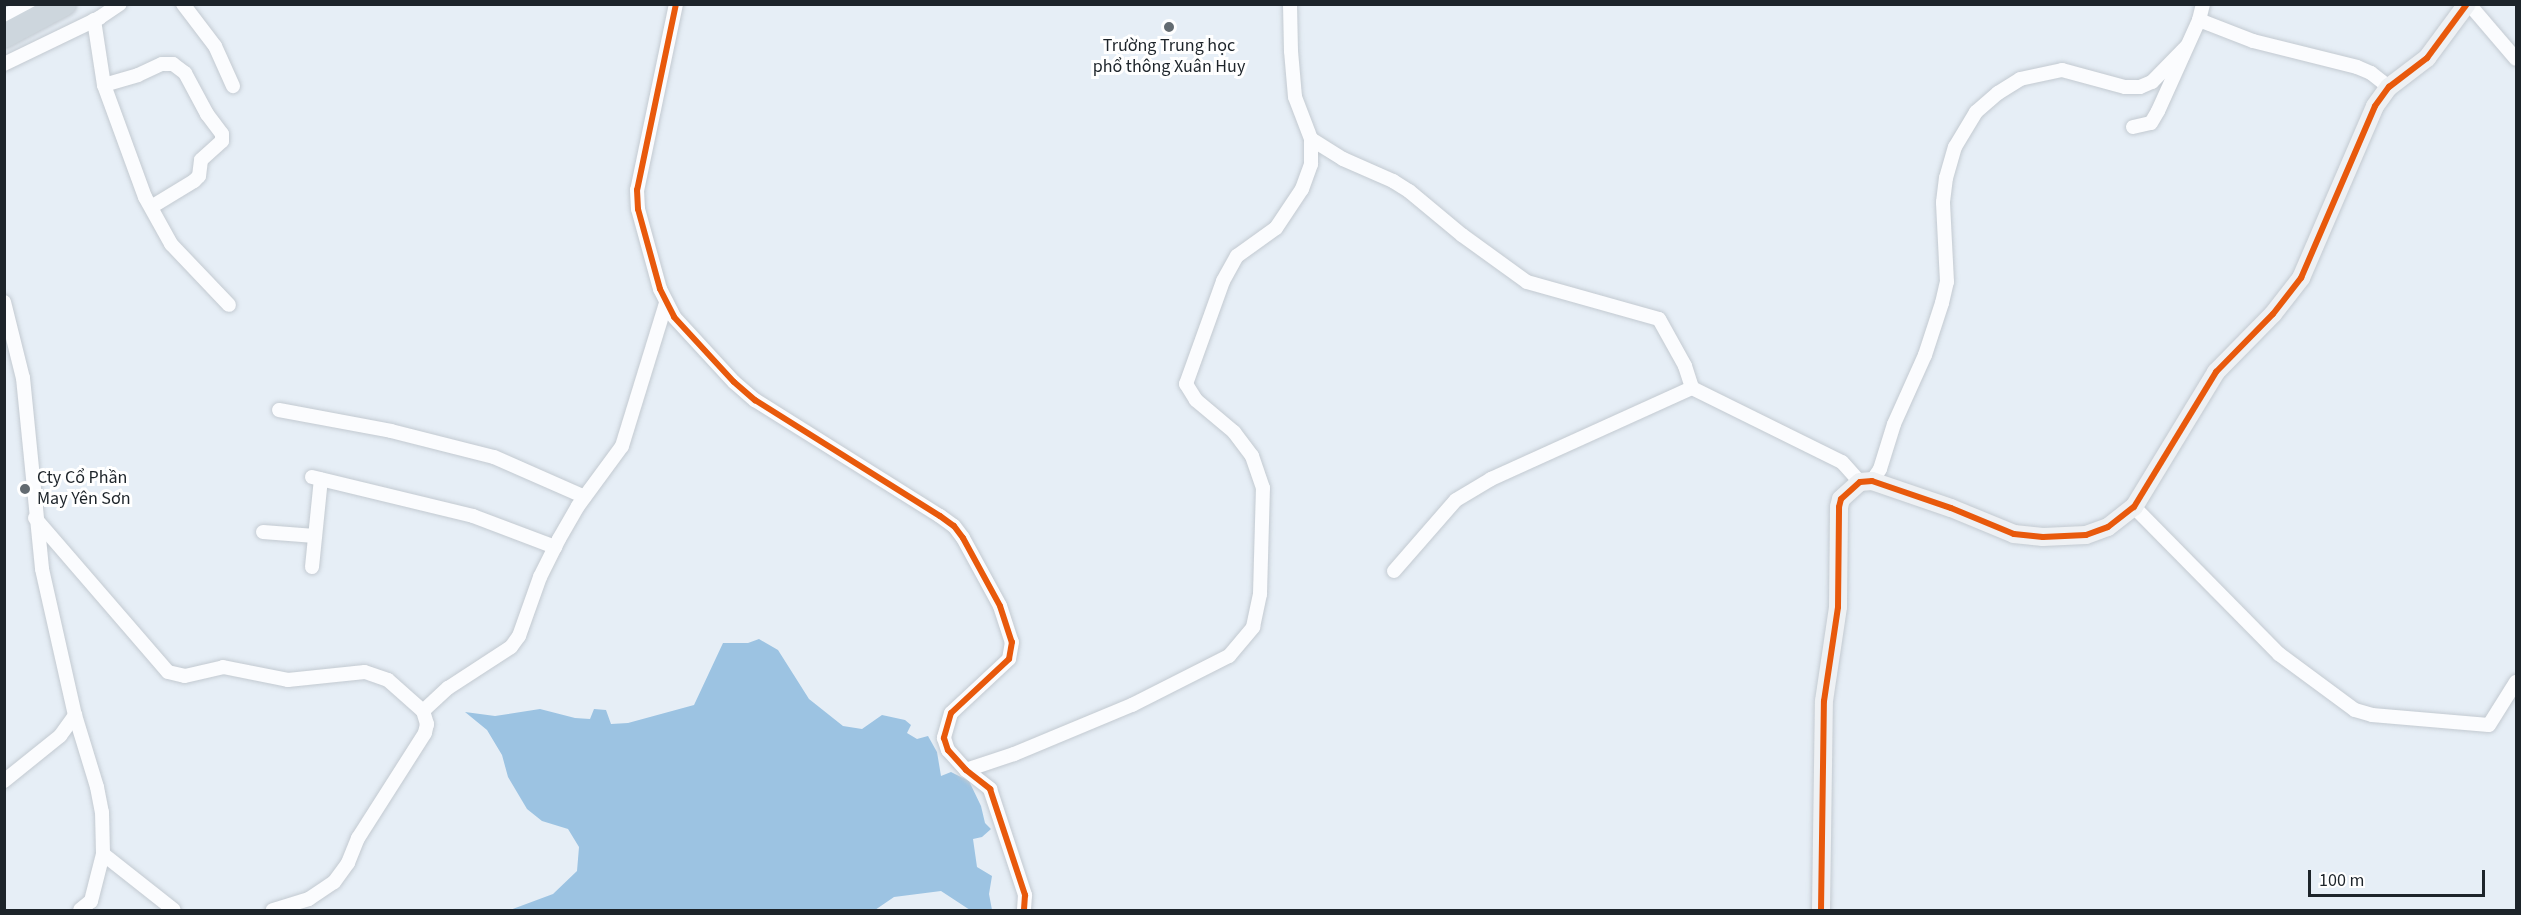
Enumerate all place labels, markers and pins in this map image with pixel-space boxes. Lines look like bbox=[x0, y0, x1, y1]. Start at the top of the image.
marker: Trường Trung học phổ thông Xuân Huy bbox=[1162, 20, 1176, 34]
place label: Trường Trung học phổ thông Xuân Huy bbox=[1093, 36, 1245, 78]
place label: Cty Cổ Phần May Yên Sơn bbox=[37, 468, 131, 510]
marker: Cty Cổ Phần May Yên Sơn bbox=[18, 482, 32, 496]

